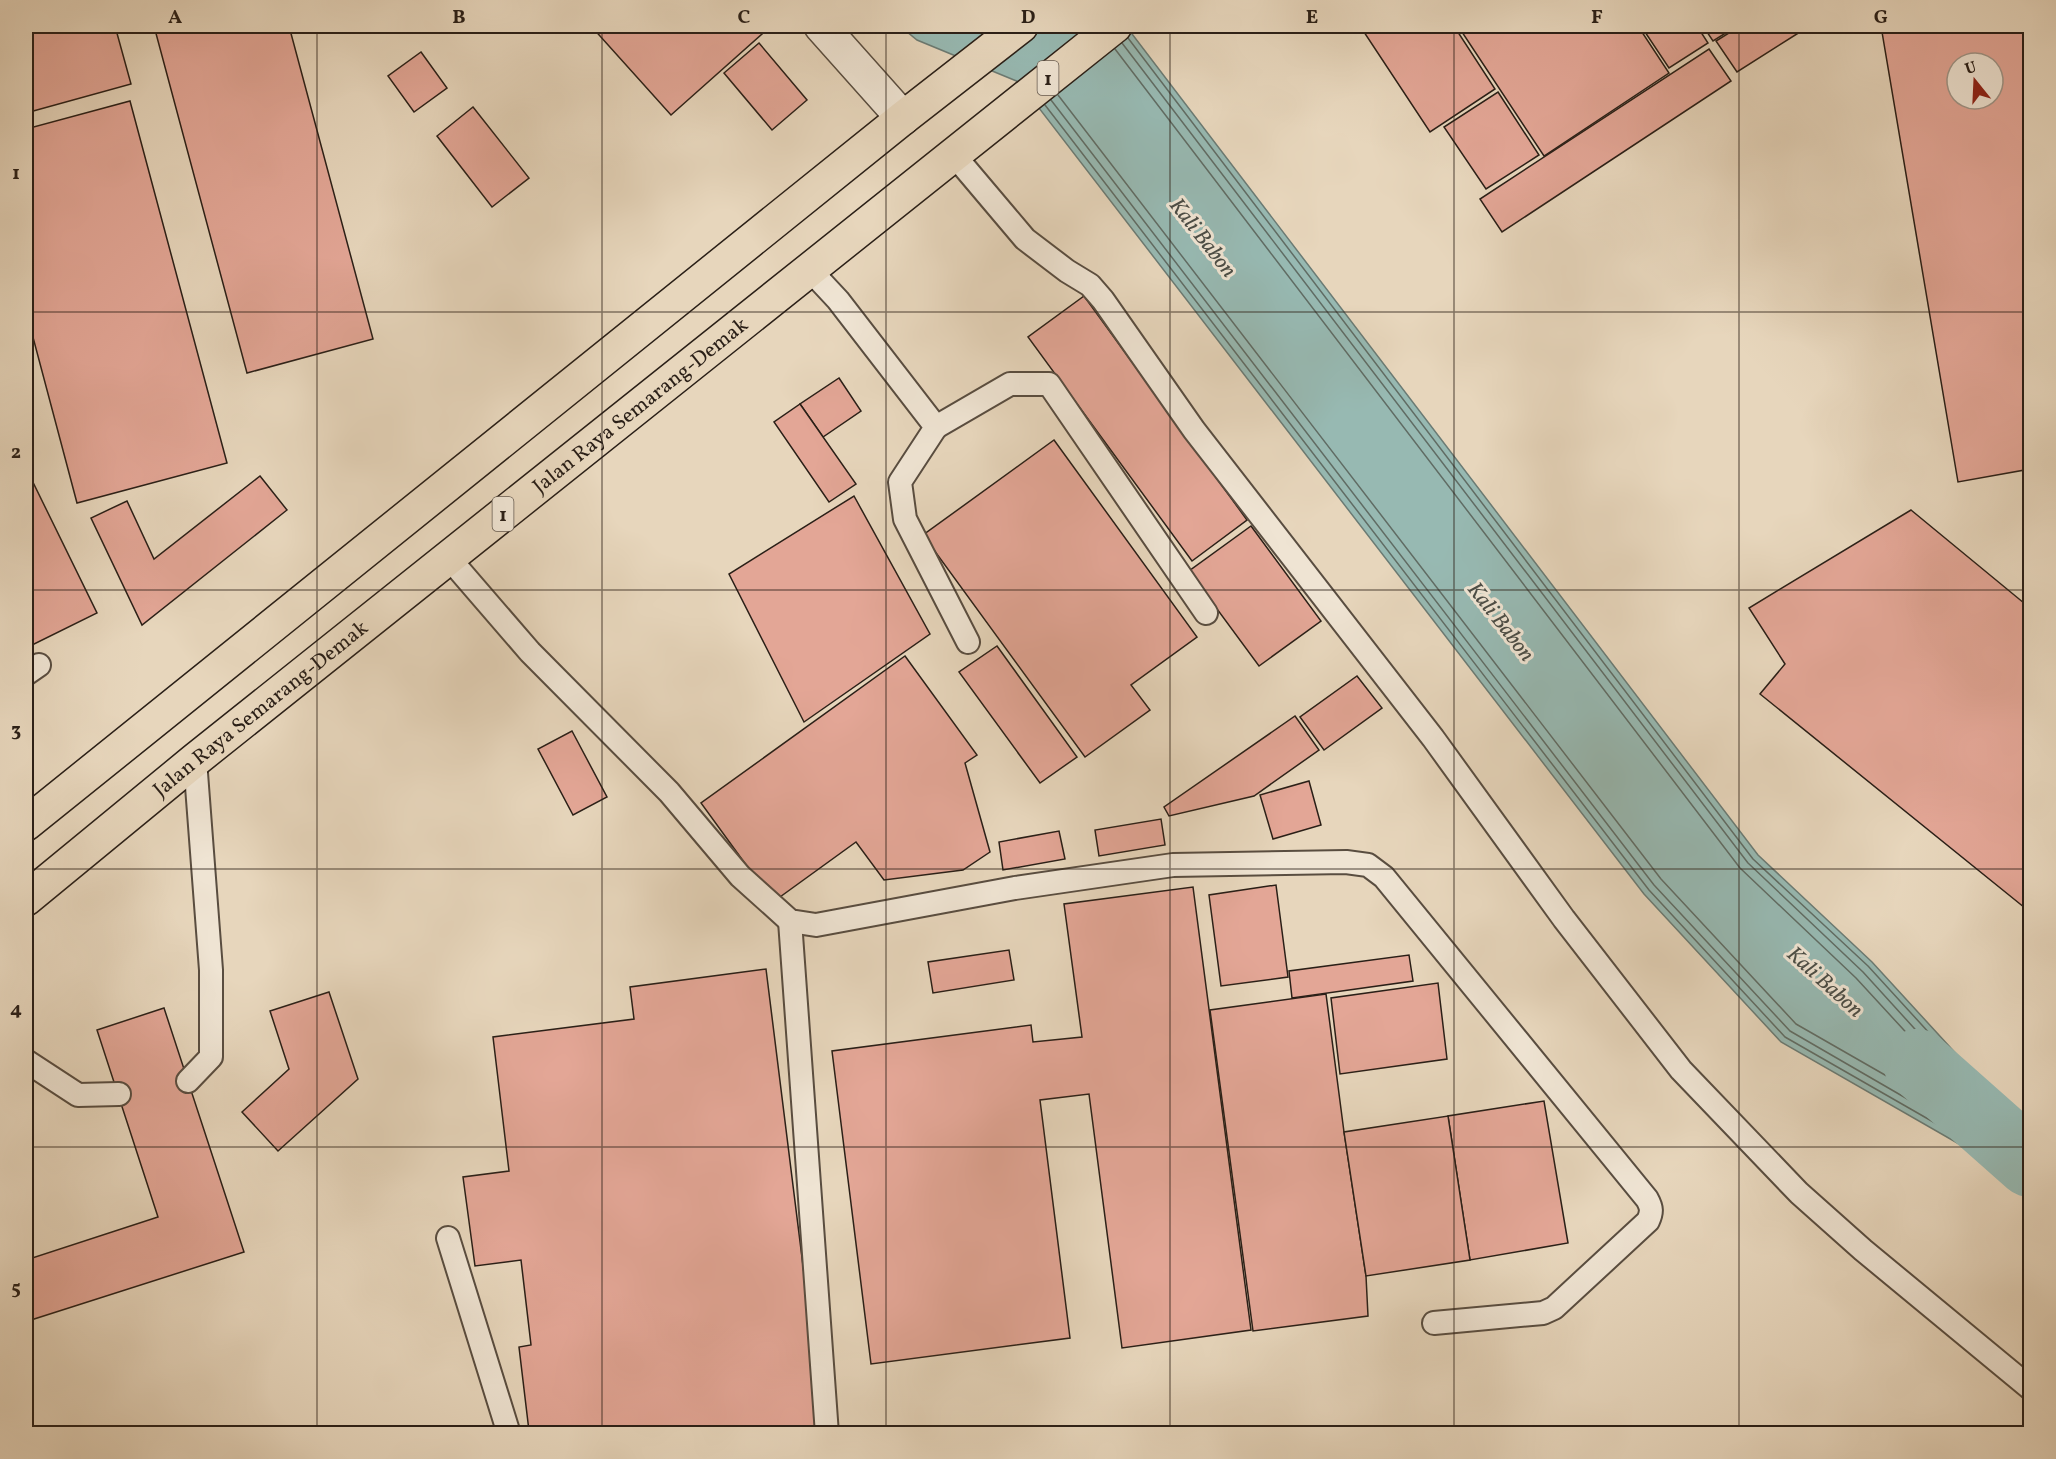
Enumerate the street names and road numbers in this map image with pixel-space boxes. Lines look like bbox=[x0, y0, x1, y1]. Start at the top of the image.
road number: 1 bbox=[1038, 61, 1058, 95]
street label: Jalan Raya Semarang-Demak bbox=[527, 311, 755, 501]
road number: 1 bbox=[492, 497, 514, 531]
street label: Jalan Raya Semarang-Demak bbox=[147, 614, 375, 805]

